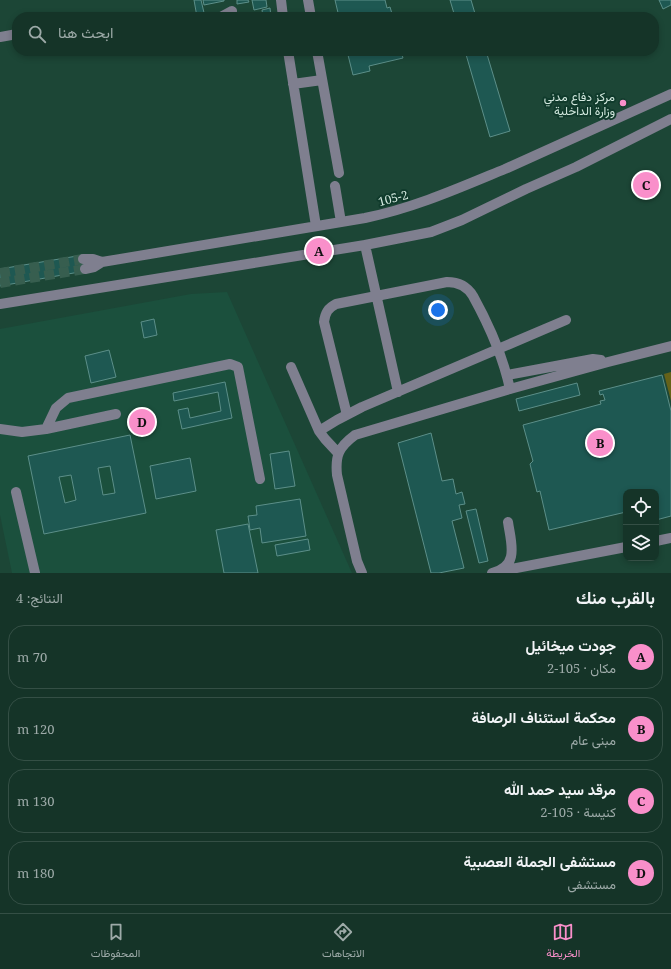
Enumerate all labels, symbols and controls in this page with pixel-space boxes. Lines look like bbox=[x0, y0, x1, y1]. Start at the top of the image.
search box bbox=[12, 12, 659, 56]
text: ابحث هنا bbox=[58, 22, 113, 42]
icon: search bbox=[26, 23, 48, 45]
place label: مركز دفاع مدني وزارة الداخلية bbox=[544, 88, 615, 119]
marker: مركز دفاع مدني وزارة الداخلية bbox=[618, 98, 628, 108]
pin: C bbox=[633, 170, 659, 200]
street label: 105-2 bbox=[376, 186, 410, 210]
pin: A bbox=[306, 236, 332, 266]
your location bbox=[428, 300, 448, 320]
pin: D bbox=[129, 407, 155, 437]
pin: B bbox=[587, 428, 613, 458]
map controls bbox=[623, 489, 659, 561]
button: locate bbox=[623, 489, 659, 525]
button: layers bbox=[623, 525, 659, 561]
text: بالقرب منك bbox=[576, 586, 655, 609]
text: النتائج: 4 bbox=[16, 589, 63, 607]
text: جودت ميخائيل bbox=[525, 635, 616, 655]
text: 70 m bbox=[17, 648, 47, 666]
text: A bbox=[636, 648, 646, 666]
text: مكان · 105-2 bbox=[547, 659, 616, 677]
text: محكمة استئناف الرصافة bbox=[472, 707, 616, 727]
text: 120 m bbox=[17, 720, 55, 738]
text: B bbox=[637, 720, 645, 738]
text: مبنى عام bbox=[570, 731, 616, 749]
text: مرقد سيد حمد الله bbox=[504, 779, 616, 799]
text: 130 m bbox=[17, 792, 55, 810]
text: C bbox=[637, 792, 645, 810]
text: كنيسة · 105-2 bbox=[540, 803, 616, 821]
text: مستشفى الجملة العصبية bbox=[464, 851, 616, 871]
text: 180 m bbox=[17, 864, 55, 882]
text: D bbox=[636, 864, 646, 882]
text: مستشفى bbox=[568, 875, 616, 893]
tab: المحفوظات bbox=[91, 921, 140, 963]
tab: الاتجاهات bbox=[322, 921, 365, 963]
tab: الخريطة bbox=[546, 921, 580, 963]

